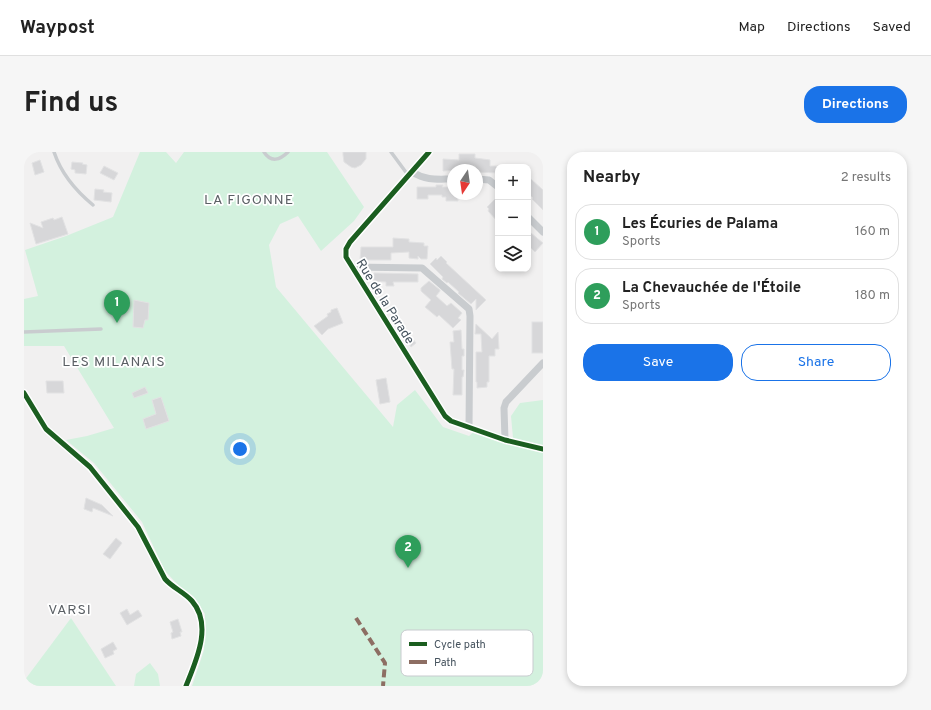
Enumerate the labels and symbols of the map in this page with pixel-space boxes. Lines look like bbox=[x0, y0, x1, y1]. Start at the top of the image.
north arrow bbox=[447, 164, 483, 200]
district label: LA FIGONNE bbox=[204, 192, 294, 209]
street label: Rue de la Parade bbox=[352, 256, 417, 348]
pin: 1 bbox=[104, 290, 130, 323]
district label: LES MILANAIS bbox=[62, 354, 166, 371]
your location bbox=[230, 439, 250, 459]
pin: 2 bbox=[395, 535, 421, 568]
district label: VARSI bbox=[48, 602, 92, 619]
legend bbox=[401, 630, 533, 676]
text: Cycle path bbox=[434, 638, 486, 652]
text: Path bbox=[434, 656, 456, 670]

